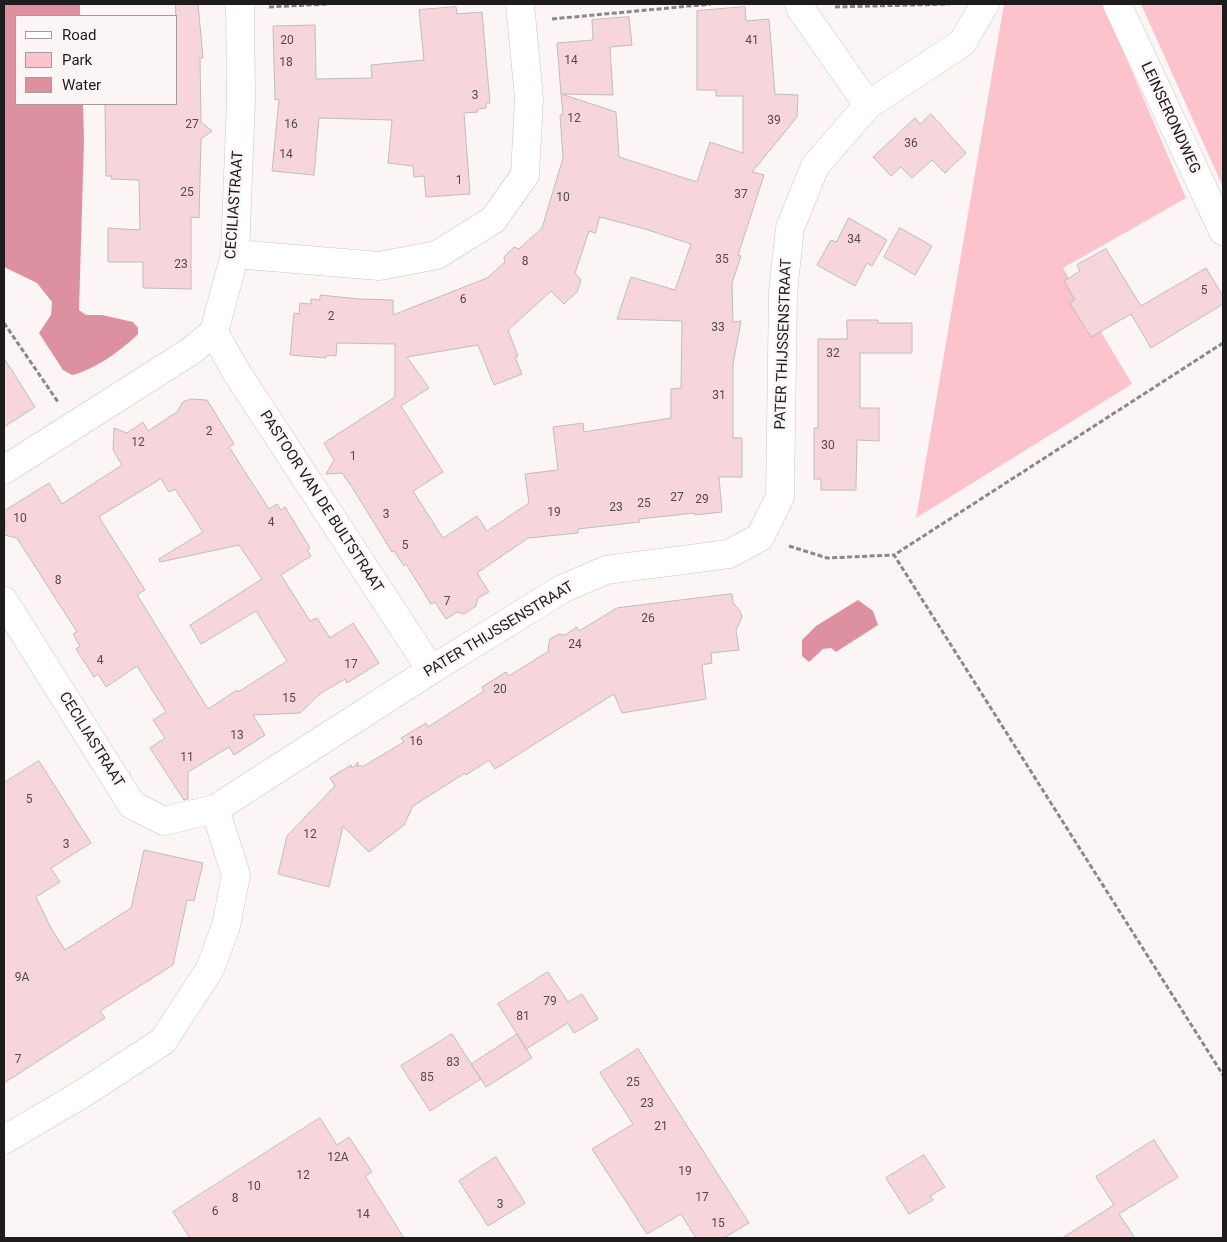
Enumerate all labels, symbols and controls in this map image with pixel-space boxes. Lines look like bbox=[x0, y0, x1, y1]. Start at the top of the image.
legend bbox=[15, 15, 178, 105]
text: Road bbox=[62, 26, 96, 44]
house number: 20 bbox=[280, 34, 294, 48]
house number: 41 bbox=[745, 34, 759, 48]
text: Park bbox=[62, 51, 92, 69]
house number: 14 bbox=[564, 54, 578, 68]
house number: 18 bbox=[279, 56, 293, 70]
street label: LEINSERONDWEG bbox=[1136, 59, 1204, 177]
text: Water bbox=[62, 76, 101, 94]
house number: 3 bbox=[472, 89, 478, 103]
house number: 12 bbox=[567, 112, 581, 126]
house number: 39 bbox=[767, 114, 781, 128]
house number: 27 bbox=[185, 118, 199, 132]
house number: 16 bbox=[284, 118, 298, 132]
house number: 36 bbox=[904, 137, 918, 151]
house number: 14 bbox=[279, 148, 293, 162]
street label: CECILIASTRAAT bbox=[222, 150, 248, 260]
house number: 1 bbox=[456, 174, 462, 188]
house number: 25 bbox=[180, 186, 194, 200]
house number: 37 bbox=[734, 188, 748, 202]
house number: 10 bbox=[556, 191, 570, 205]
house number: 34 bbox=[847, 233, 861, 247]
house number: 35 bbox=[715, 253, 729, 267]
house number: 8 bbox=[522, 255, 528, 269]
house number: 23 bbox=[174, 258, 188, 272]
street label: PATER THIJSSENSTRAAT bbox=[772, 258, 796, 430]
house number: 5 bbox=[1201, 284, 1207, 298]
house number: 6 bbox=[460, 293, 466, 307]
house number: 2 bbox=[328, 310, 334, 324]
house number: 33 bbox=[711, 321, 725, 335]
house number: 32 bbox=[826, 347, 840, 361]
house number: 31 bbox=[712, 389, 726, 403]
street label: PASTOOR VAN DE BULTSTRAAT bbox=[255, 408, 387, 596]
house number: 2 bbox=[206, 425, 212, 439]
house number: 12 bbox=[131, 436, 145, 450]
house number: 30 bbox=[821, 439, 835, 453]
house number: 1 bbox=[350, 450, 356, 464]
house number: 27 bbox=[670, 491, 684, 505]
house number: 29 bbox=[695, 493, 709, 507]
house number: 25 bbox=[637, 497, 651, 511]
house number: 23 bbox=[609, 501, 623, 515]
house number: 19 bbox=[547, 506, 561, 520]
house number: 3 bbox=[383, 508, 389, 522]
house number: 10 bbox=[13, 512, 27, 526]
house number: 4 bbox=[268, 516, 274, 530]
house number: 5 bbox=[402, 539, 408, 553]
house number: 8 bbox=[55, 574, 61, 588]
street label: PATER THIJSSENSTRAAT bbox=[421, 578, 577, 682]
house number: 7 bbox=[444, 595, 450, 609]
house number: 26 bbox=[641, 612, 655, 626]
house number: 24 bbox=[568, 638, 582, 652]
house number: 4 bbox=[97, 654, 103, 668]
house number: 17 bbox=[344, 658, 358, 672]
house number: 20 bbox=[493, 683, 507, 697]
street label: CECILIASTRAAT bbox=[55, 689, 127, 791]
house number: 15 bbox=[282, 692, 296, 706]
house number: 13 bbox=[230, 729, 244, 743]
house number: 16 bbox=[409, 735, 423, 749]
house number: 11 bbox=[180, 751, 194, 765]
house number: 5 bbox=[26, 793, 32, 807]
house number: 12 bbox=[303, 828, 317, 842]
house number: 3 bbox=[63, 838, 69, 852]
house number: 9A bbox=[15, 971, 29, 985]
house number: 79 bbox=[543, 995, 557, 1009]
house number: 81 bbox=[516, 1010, 530, 1024]
house number: 7 bbox=[15, 1053, 21, 1067]
house number: 83 bbox=[446, 1056, 460, 1070]
house number: 85 bbox=[420, 1071, 434, 1085]
house number: 25 bbox=[626, 1076, 640, 1090]
house number: 23 bbox=[640, 1097, 654, 1111]
house number: 21 bbox=[654, 1120, 668, 1134]
house number: 12A bbox=[327, 1151, 349, 1165]
house number: 19 bbox=[678, 1165, 692, 1179]
house number: 12 bbox=[296, 1169, 310, 1183]
house number: 10 bbox=[247, 1180, 261, 1194]
house number: 17 bbox=[695, 1191, 709, 1205]
house number: 8 bbox=[232, 1192, 238, 1206]
house number: 3 bbox=[497, 1198, 503, 1212]
house number: 6 bbox=[212, 1205, 218, 1219]
house number: 14 bbox=[356, 1208, 370, 1222]
house number: 15 bbox=[711, 1217, 725, 1231]

